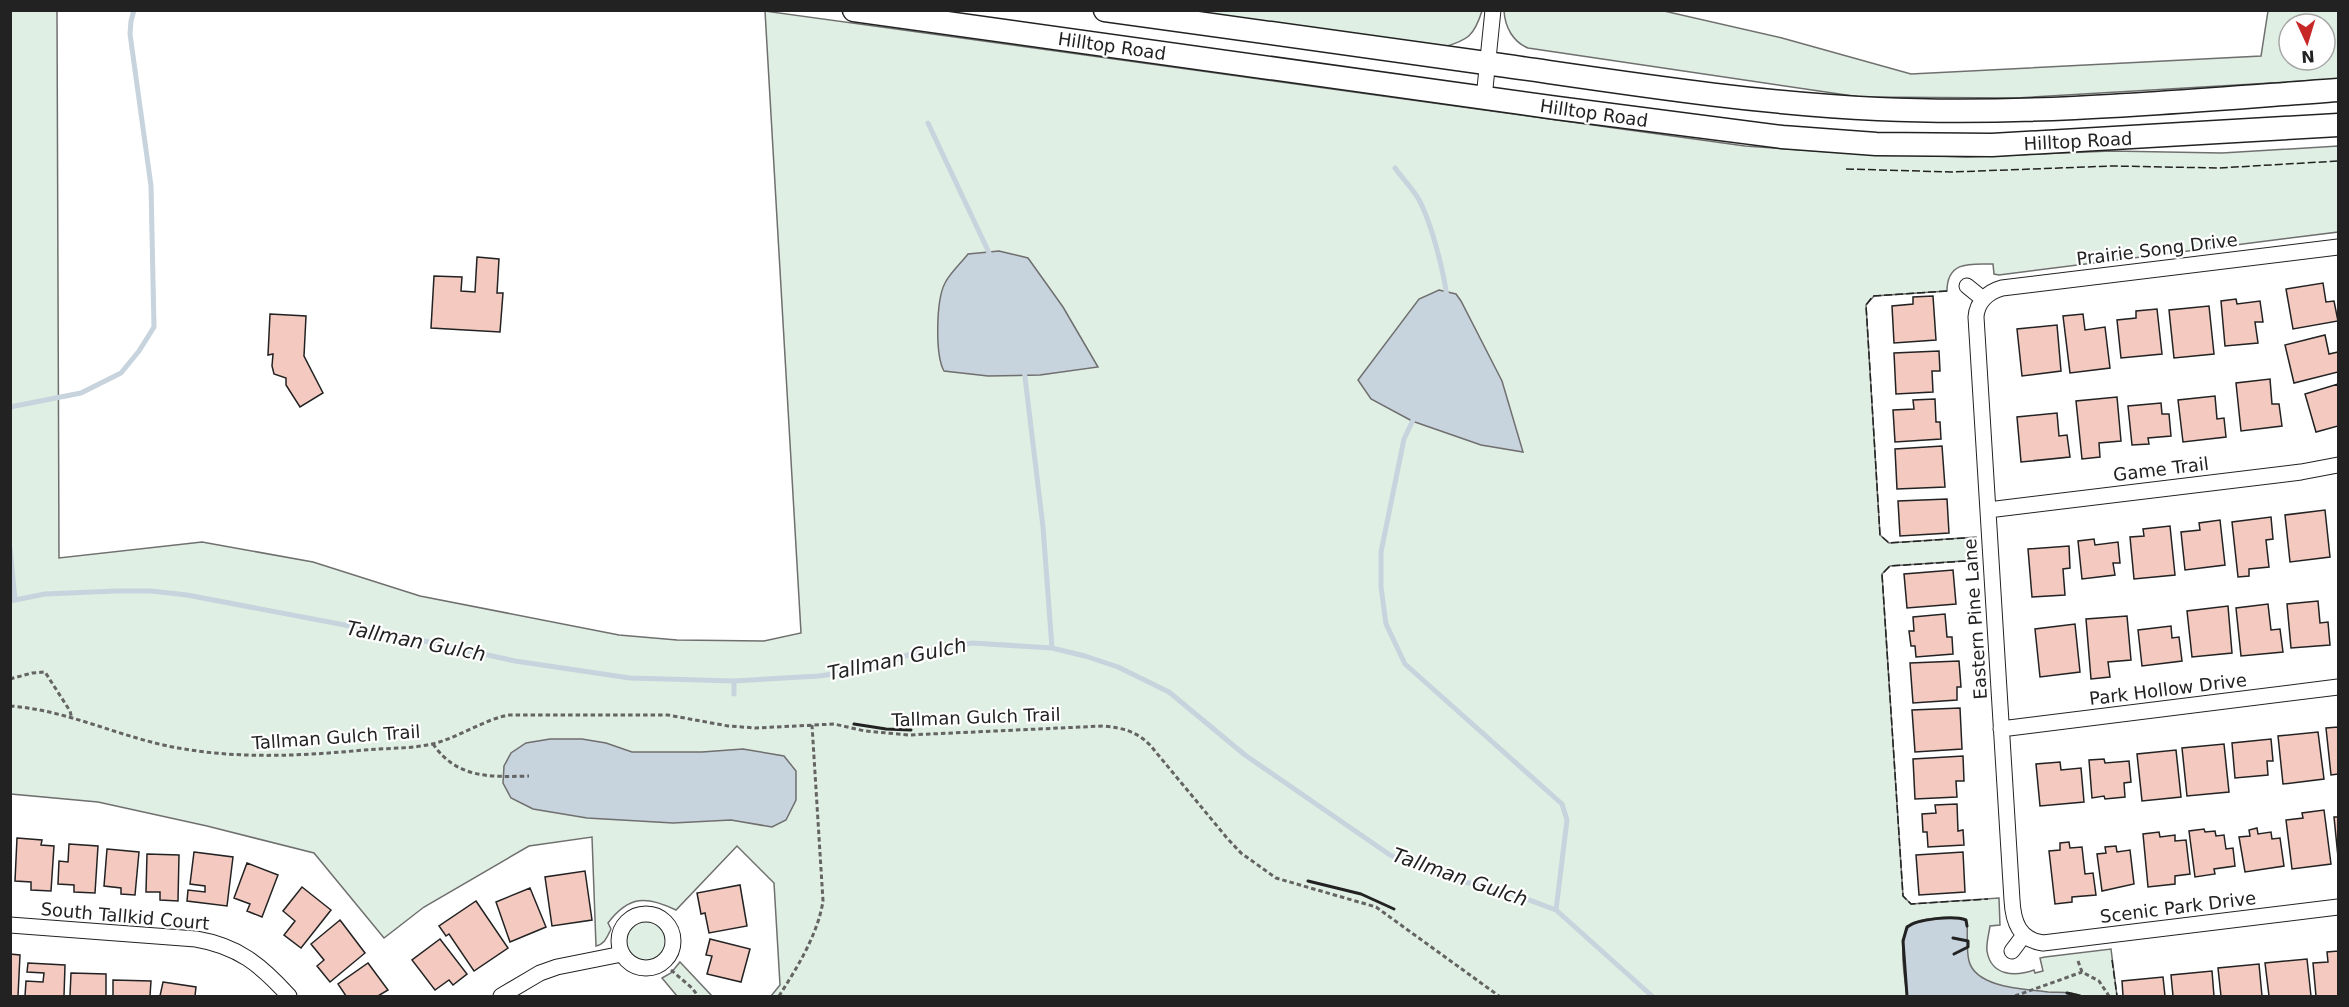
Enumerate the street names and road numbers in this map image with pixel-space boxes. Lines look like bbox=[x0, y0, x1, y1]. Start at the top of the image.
street label: Hilltop Road bbox=[1057, 28, 1167, 64]
street label: Hilltop Road bbox=[1539, 95, 1649, 131]
street label: Hilltop Road bbox=[2023, 128, 2133, 154]
street label: Prairie Song Drive bbox=[2075, 229, 2239, 269]
street label: Game Trail bbox=[2112, 453, 2210, 485]
street label: Eastern Pine Lane bbox=[1959, 538, 1991, 700]
street label: Park Hollow Drive bbox=[2088, 669, 2248, 709]
street label: Tallman Gulch Trail bbox=[890, 704, 1061, 730]
street label: Tallman Gulch Trail bbox=[250, 721, 421, 753]
street label: Scenic Park Drive bbox=[2099, 887, 2257, 927]
street label: South Tallkid Court bbox=[40, 898, 210, 934]

